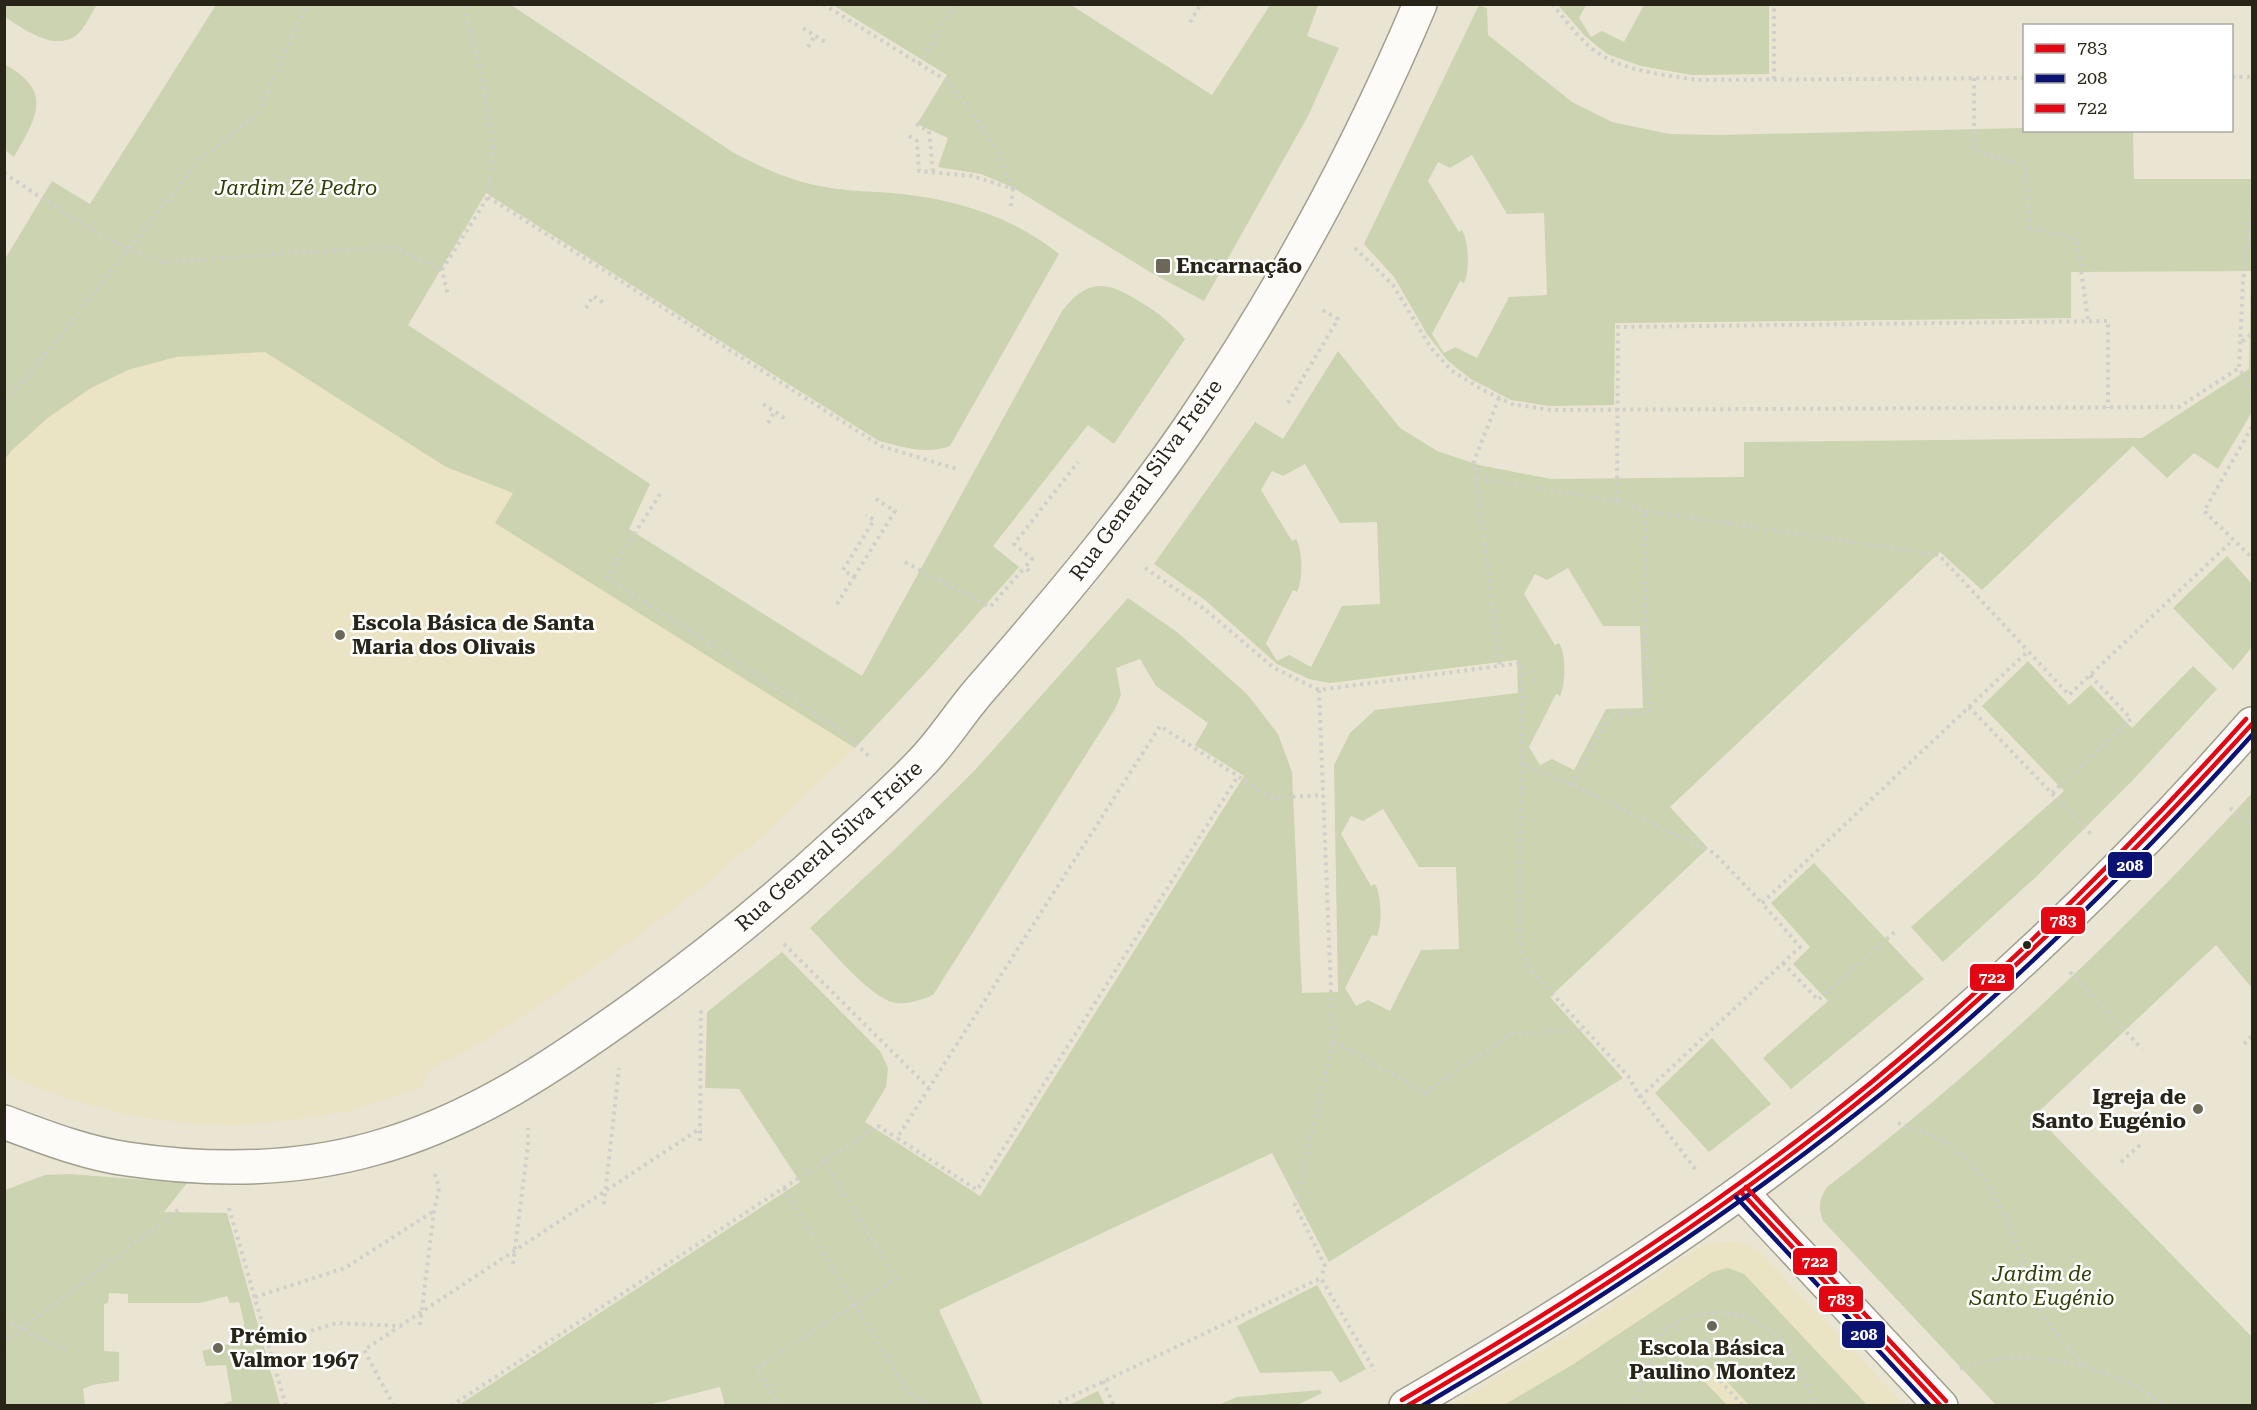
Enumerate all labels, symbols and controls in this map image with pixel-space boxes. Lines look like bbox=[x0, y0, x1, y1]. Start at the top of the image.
legend bbox=[2023, 24, 2233, 132]
text: 783 bbox=[2077, 37, 2107, 58]
text: 208 bbox=[2077, 67, 2107, 88]
text: 722 bbox=[2077, 97, 2107, 118]
park label: Jardim Zé Pedro bbox=[214, 176, 377, 200]
place label: Encarnação bbox=[1176, 254, 1302, 278]
marker: Encarnação bbox=[1154, 257, 1172, 275]
street label: Rua General Silva Freire bbox=[1065, 375, 1227, 585]
place label: Escola Básica de Santa Maria dos Olivais bbox=[352, 611, 595, 659]
marker: Escola Básica de Santa Maria dos Olivais bbox=[333, 628, 347, 642]
street label: Rua General Silva Freire bbox=[731, 756, 927, 936]
line badge: 208 bbox=[2107, 851, 2153, 879]
text: 208 bbox=[2117, 856, 2143, 875]
line badge: 783 bbox=[2040, 906, 2086, 935]
text: 783 bbox=[2050, 911, 2076, 930]
unlabelled marker bbox=[2021, 939, 2033, 951]
line badge: 722 bbox=[1969, 963, 2015, 992]
text: 722 bbox=[1979, 968, 2005, 987]
place label: Igreja de Santo Eugénio bbox=[2032, 1085, 2186, 1133]
marker: Igreja de Santo Eugénio bbox=[2191, 1102, 2205, 1116]
line badge: 722 bbox=[1792, 1247, 1838, 1276]
text: 722 bbox=[1802, 1252, 1828, 1271]
park label: Jardim de Santo Eugénio bbox=[1969, 1262, 2114, 1310]
line badge: 783 bbox=[1818, 1285, 1864, 1313]
text: 783 bbox=[1828, 1290, 1854, 1309]
marker: Escola Básica Paulino Montez bbox=[1705, 1319, 1719, 1333]
line badge: 208 bbox=[1841, 1320, 1886, 1349]
place label: Prémio Valmor 1967 bbox=[230, 1324, 359, 1372]
text: 208 bbox=[1851, 1325, 1877, 1344]
place label: Escola Básica Paulino Montez bbox=[1629, 1336, 1795, 1384]
marker: Prémio Valmor 1967 bbox=[211, 1341, 225, 1355]

